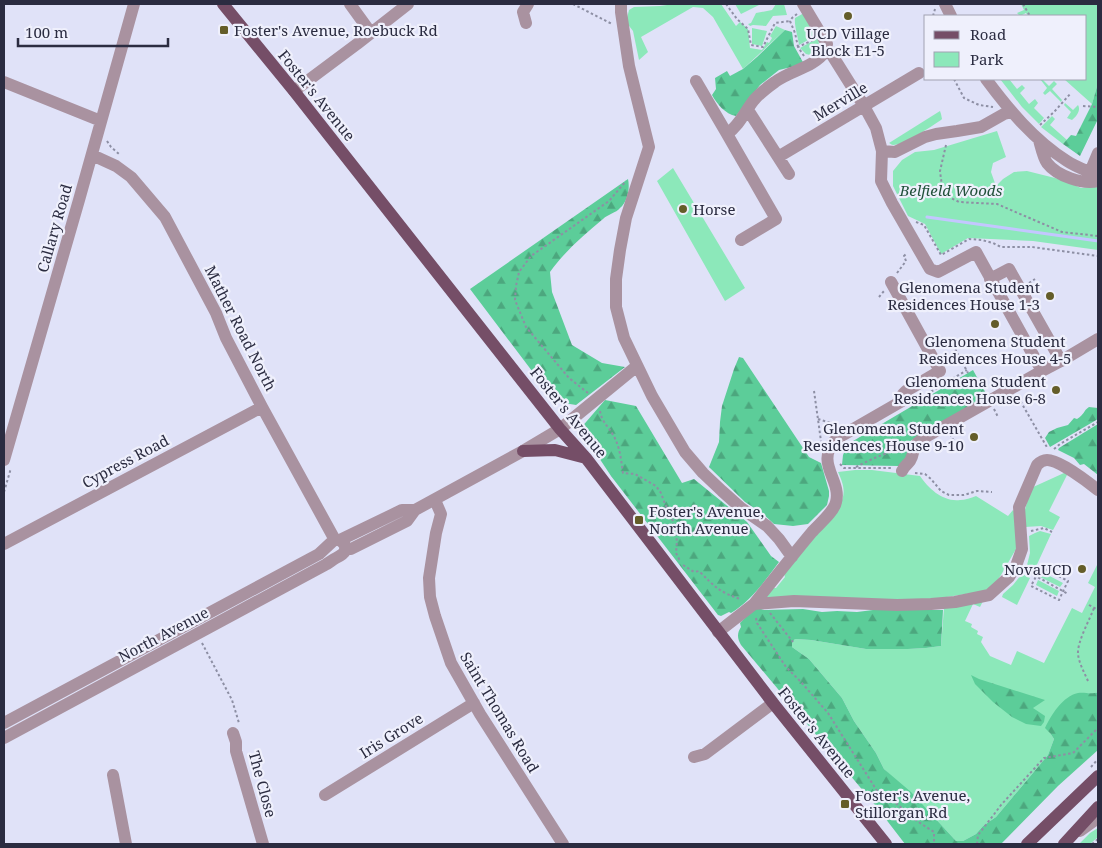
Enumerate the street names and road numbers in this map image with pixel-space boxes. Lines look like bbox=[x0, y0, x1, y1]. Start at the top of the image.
street label: Foster's Avenue bbox=[274, 45, 360, 145]
street label: Merville bbox=[809, 77, 871, 125]
street label: Callary Road bbox=[32, 182, 76, 274]
street label: Mather Road North bbox=[201, 262, 282, 395]
street label: Foster's Avenue bbox=[526, 362, 612, 462]
street label: Cypress Road bbox=[78, 430, 172, 492]
street label: North Avenue bbox=[114, 602, 212, 666]
street label: Saint Thomas Road bbox=[456, 648, 544, 776]
street label: Foster's Avenue bbox=[774, 682, 860, 782]
street label: Iris Grove bbox=[356, 708, 426, 762]
street label: The Close bbox=[245, 749, 281, 819]

